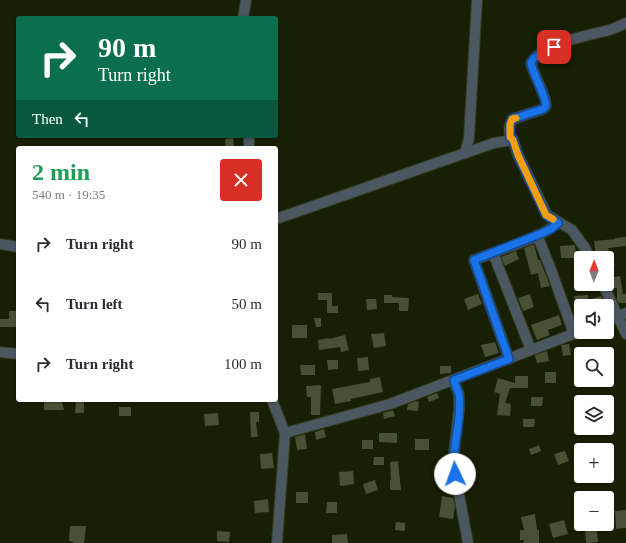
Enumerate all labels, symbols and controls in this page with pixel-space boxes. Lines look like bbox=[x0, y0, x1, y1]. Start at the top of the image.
pin bbox=[537, 30, 571, 64]
icon: right bbox=[32, 32, 84, 84]
text: 90 m bbox=[98, 32, 156, 63]
icon: arrive bbox=[543, 36, 565, 58]
text: Turn right bbox=[98, 65, 171, 85]
icon: left bbox=[71, 108, 93, 130]
text: Then bbox=[32, 111, 63, 127]
text: 2 min bbox=[32, 159, 90, 185]
button: close bbox=[220, 159, 262, 201]
text: 540 m · 19:35 bbox=[32, 187, 105, 202]
icon: right bbox=[32, 233, 54, 255]
text: Turn right bbox=[66, 236, 133, 252]
text: 90 m bbox=[232, 236, 262, 252]
north arrow bbox=[574, 251, 614, 291]
map controls bbox=[574, 251, 614, 531]
icon: left bbox=[32, 293, 54, 315]
text: Turn left bbox=[66, 296, 123, 312]
text: 50 m bbox=[232, 296, 262, 312]
button: sound bbox=[574, 299, 614, 339]
button: search bbox=[574, 347, 614, 387]
icon: right bbox=[32, 353, 54, 375]
text: Turn right bbox=[66, 356, 133, 372]
text: 100 m bbox=[224, 356, 262, 372]
button: layers bbox=[574, 395, 614, 435]
button: + bbox=[574, 443, 614, 483]
position arrow bbox=[434, 453, 476, 495]
button: − bbox=[574, 491, 614, 531]

